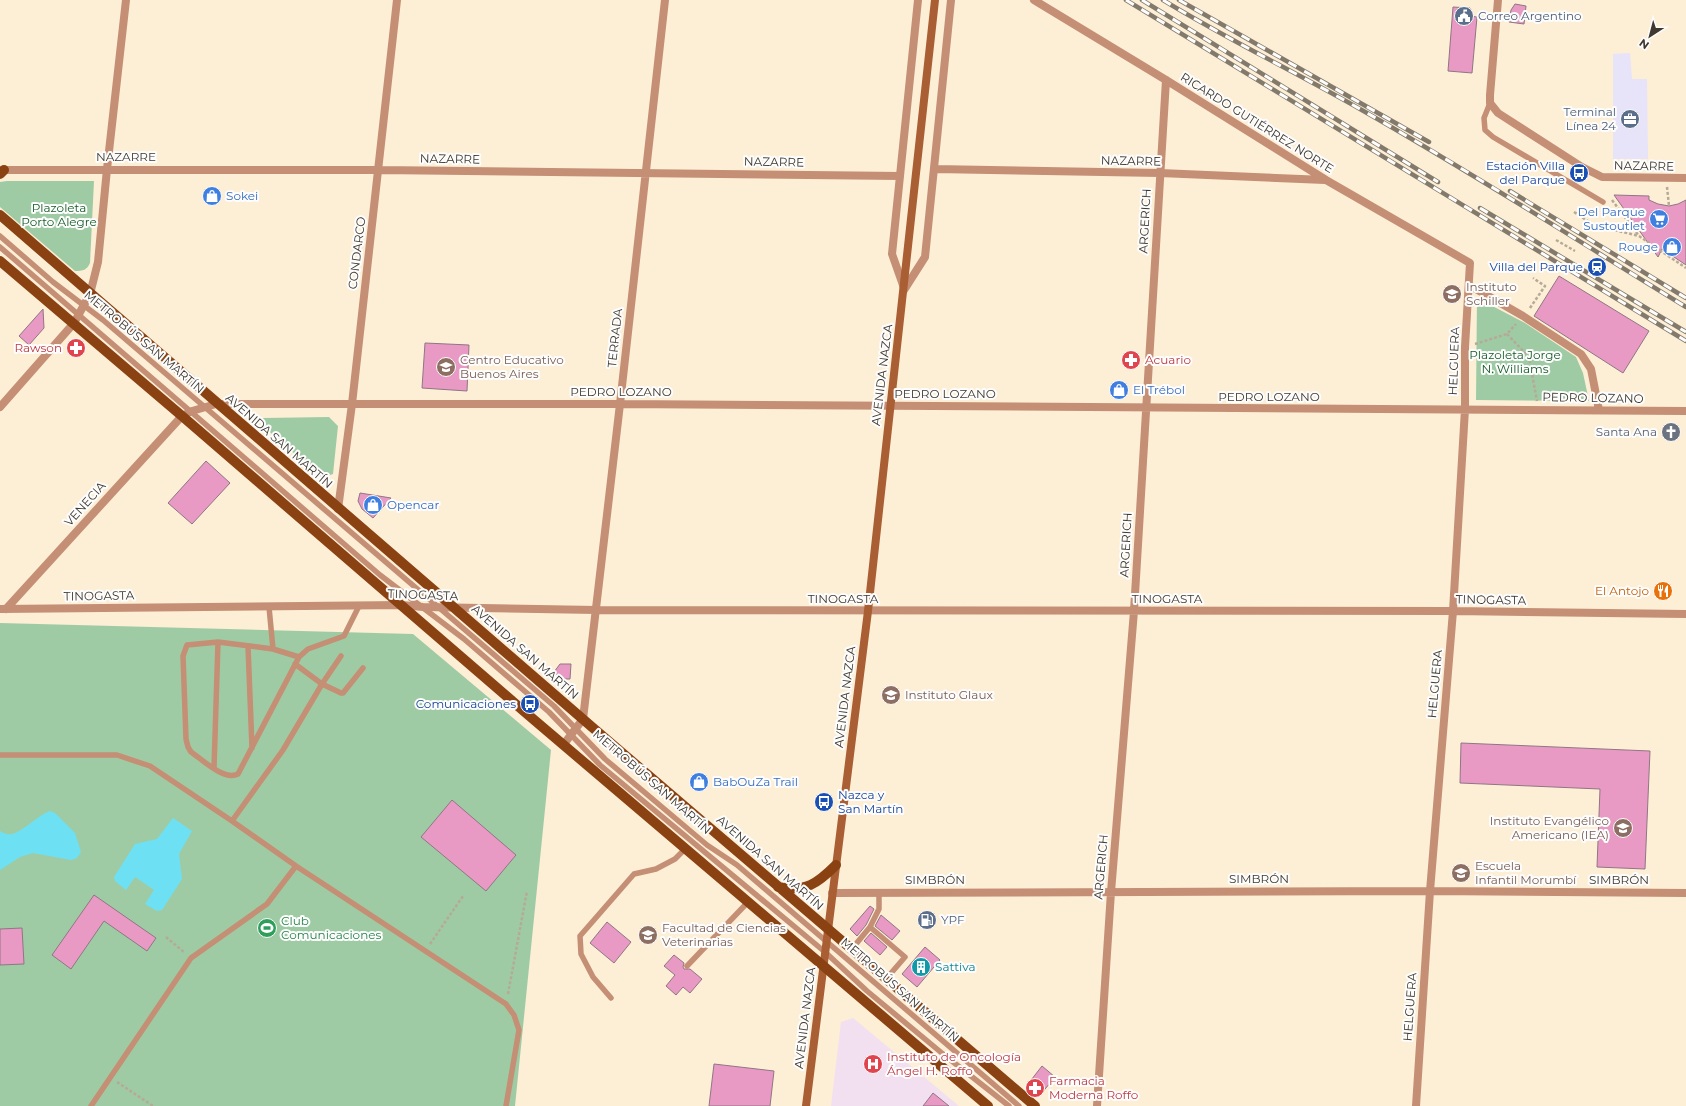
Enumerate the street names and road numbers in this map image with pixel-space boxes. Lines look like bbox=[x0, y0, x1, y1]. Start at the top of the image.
street label: RICARDO GUTIÉRREZ NORTE bbox=[1178, 69, 1337, 176]
street label: NAZARRE bbox=[96, 149, 156, 164]
street label: NAZARRE bbox=[420, 150, 480, 167]
street label: NAZARRE bbox=[1101, 152, 1161, 169]
street label: NAZARRE bbox=[744, 153, 804, 170]
street label: NAZARRE bbox=[1614, 157, 1674, 174]
street label: ARGERICH bbox=[1135, 188, 1154, 254]
street label: CONDARCO bbox=[345, 216, 368, 290]
street label: METROBÚS SAN MARTÍN bbox=[81, 287, 207, 396]
street label: TERRADA bbox=[604, 307, 625, 368]
street label: AVENIDA NAZCA bbox=[868, 323, 895, 427]
street label: HELGUERA bbox=[1445, 326, 1462, 396]
street label: PEDRO LOZANO bbox=[570, 384, 672, 399]
street label: PEDRO LOZANO bbox=[894, 386, 996, 401]
street label: PEDRO LOZANO bbox=[1218, 389, 1320, 404]
street label: PEDRO LOZANO bbox=[1542, 389, 1644, 406]
street label: AVENIDA SAN MARTÍN bbox=[223, 390, 336, 491]
street label: VENECIA bbox=[61, 478, 109, 529]
street label: ARGERICH bbox=[1116, 512, 1135, 578]
street label: TINOGASTA bbox=[387, 586, 459, 603]
street label: TINOGASTA bbox=[64, 587, 135, 604]
street label: TINOGASTA bbox=[808, 591, 879, 606]
street label: TINOGASTA bbox=[1132, 591, 1203, 606]
street label: TINOGASTA bbox=[1456, 591, 1527, 608]
street label: AVENIDA SAN MARTÍN bbox=[469, 601, 582, 702]
street label: AVENIDA NAZCA bbox=[831, 645, 858, 749]
street label: HELGUERA bbox=[1424, 649, 1445, 719]
street label: METROBÚS SAN MARTÍN bbox=[590, 726, 715, 837]
street label: AVENIDA SAN MARTÍN bbox=[714, 812, 827, 913]
street label: ARGERICH bbox=[1090, 834, 1111, 900]
street label: SIMBRÓN bbox=[1229, 871, 1289, 886]
street label: SIMBRÓN bbox=[905, 872, 965, 887]
street label: SIMBRÓN bbox=[1589, 872, 1649, 887]
street label: METROBÚS SAN MARTÍN bbox=[838, 934, 963, 1045]
street label: AVENIDA NAZCA bbox=[791, 966, 818, 1070]
street label: HELGUERA bbox=[1400, 972, 1419, 1042]

